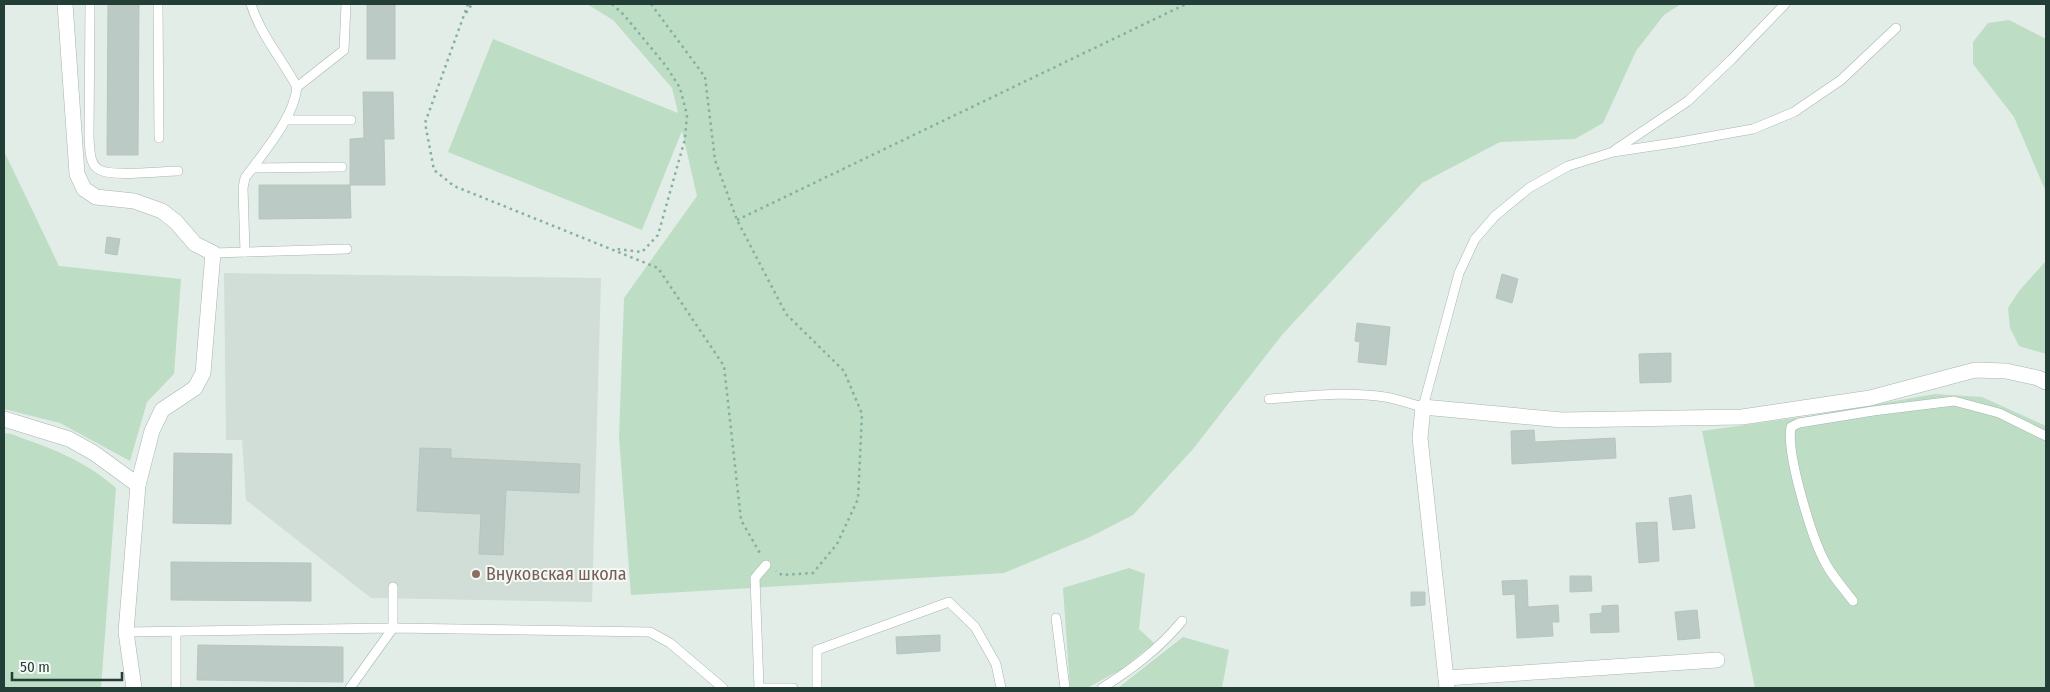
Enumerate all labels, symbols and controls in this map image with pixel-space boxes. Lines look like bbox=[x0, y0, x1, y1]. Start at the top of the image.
place label: Внуковская школа bbox=[486, 563, 627, 585]
marker: Внуковская школа bbox=[470, 568, 482, 580]
scale bar bbox=[12, 650, 122, 682]
text: 50 m bbox=[20, 658, 50, 676]

